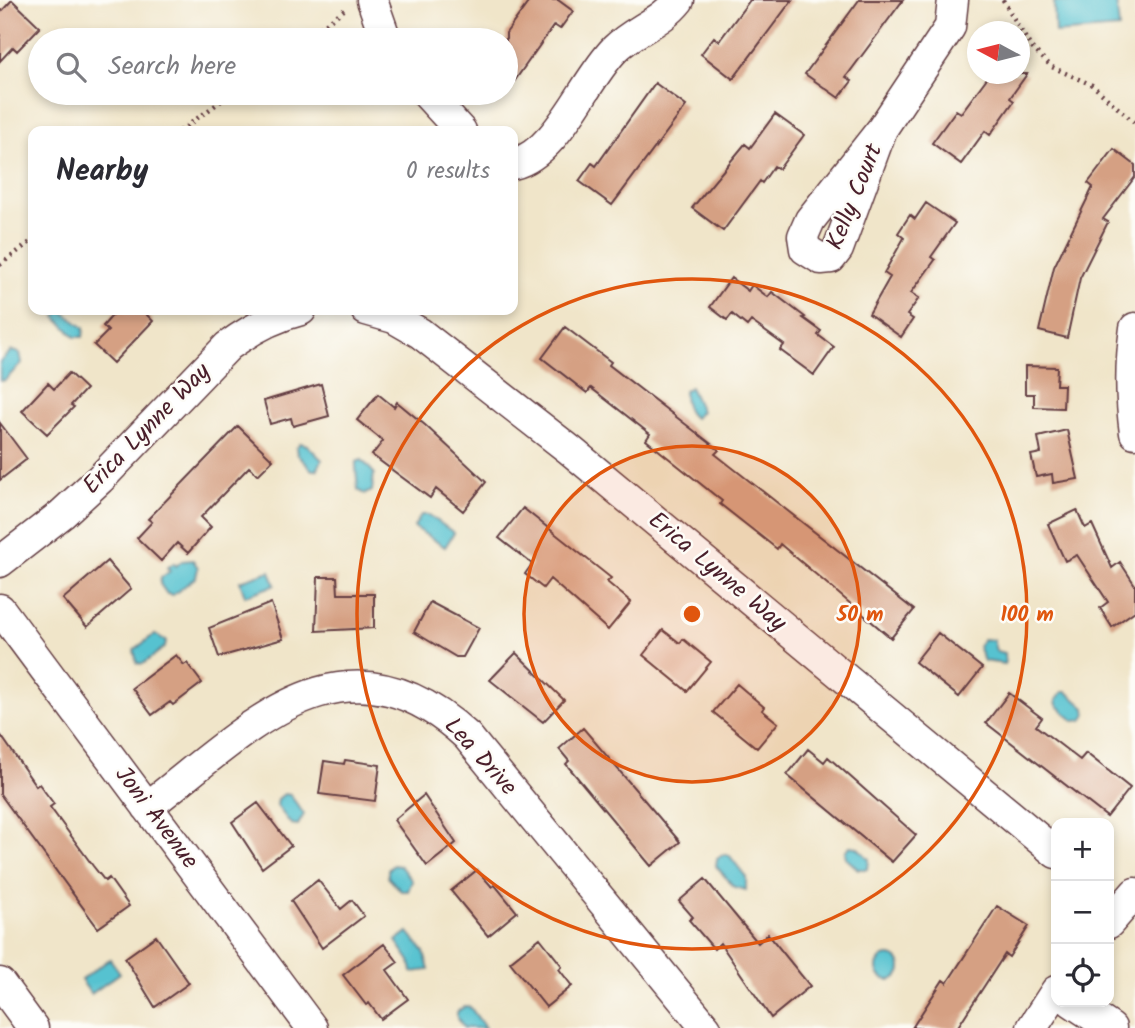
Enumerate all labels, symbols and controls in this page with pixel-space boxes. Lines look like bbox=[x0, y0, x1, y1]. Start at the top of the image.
north arrow bbox=[967, 21, 1030, 84]
search box bbox=[28, 28, 518, 105]
text: Search here bbox=[108, 46, 236, 88]
icon: search bbox=[52, 48, 90, 86]
street label: Kelly Court bbox=[816, 137, 894, 256]
text: Nearby bbox=[56, 148, 148, 196]
text: 0 results bbox=[406, 154, 490, 190]
street label: Erica Lynne Way bbox=[74, 353, 221, 504]
street label: Erica Lynne Way bbox=[639, 502, 796, 642]
text: 50 m bbox=[836, 599, 883, 632]
text: 100 m bbox=[1000, 599, 1054, 632]
centre of rings bbox=[680, 602, 704, 626]
street label: Lea Drive bbox=[434, 709, 526, 805]
street label: Joni Avenue bbox=[104, 758, 208, 878]
map controls bbox=[1051, 818, 1114, 1007]
button: + bbox=[1051, 818, 1114, 881]
button: − bbox=[1051, 881, 1114, 944]
button: locate bbox=[1051, 944, 1114, 1007]

